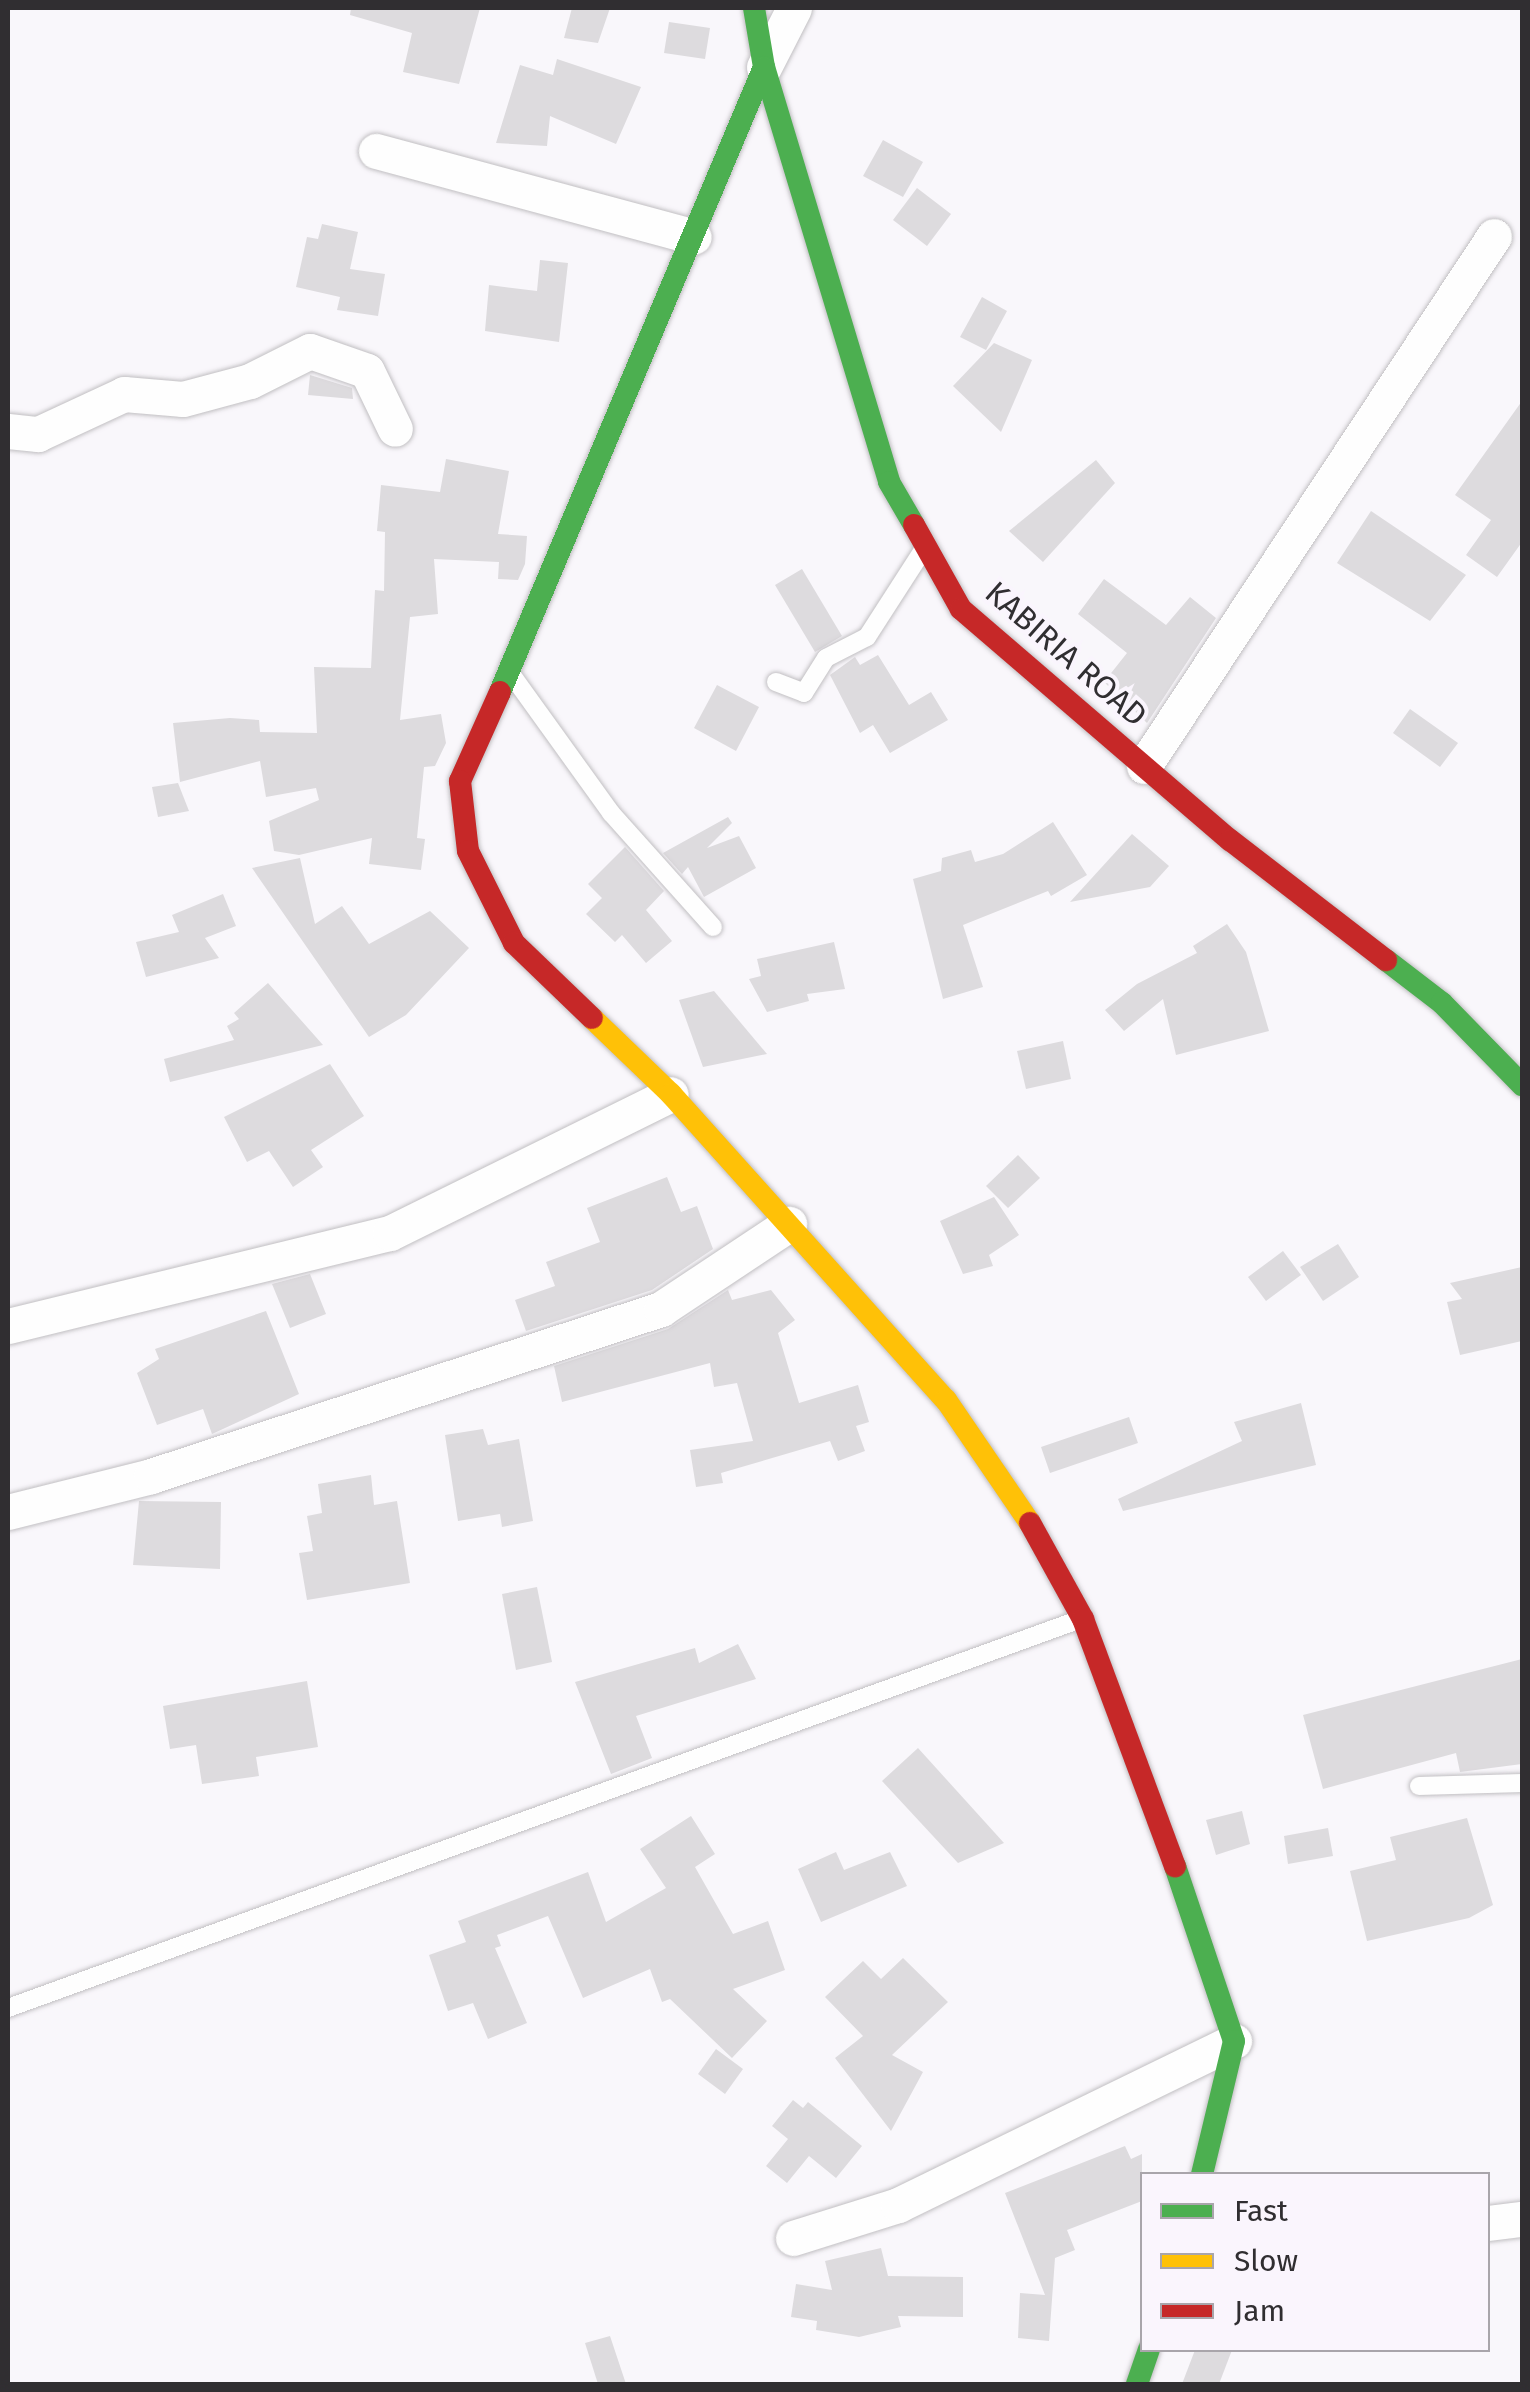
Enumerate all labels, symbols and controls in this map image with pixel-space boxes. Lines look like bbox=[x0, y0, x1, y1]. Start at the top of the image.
street label: KABIRIA ROAD bbox=[977, 573, 1155, 735]
legend bbox=[1140, 2172, 1490, 2352]
text: Fast bbox=[1234, 2193, 1288, 2229]
text: Slow bbox=[1234, 2243, 1298, 2279]
text: Jam bbox=[1234, 2293, 1285, 2329]

